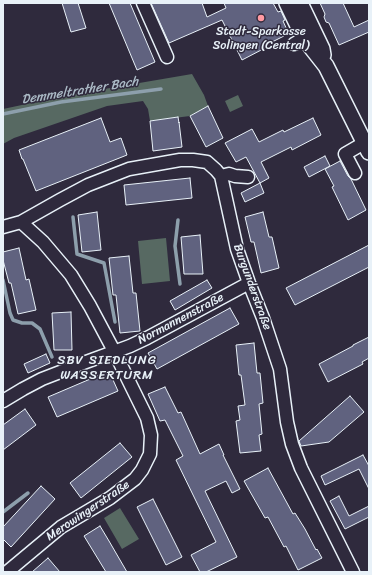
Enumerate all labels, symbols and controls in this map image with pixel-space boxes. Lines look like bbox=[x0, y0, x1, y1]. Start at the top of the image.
marker: Stadt-Sparkasse Solingen (Central) bbox=[256, 13, 266, 23]
place label: Stadt-Sparkasse Solingen (Central) bbox=[213, 25, 309, 53]
water label: Demmeltrather Bach bbox=[21, 74, 139, 108]
street label: Burgunderstraße bbox=[230, 242, 274, 332]
street label: Normannenstraße bbox=[136, 290, 226, 348]
district label: SBV SIEDLUNG WASSERTURM bbox=[57, 353, 157, 384]
street label: Merowingerstraße bbox=[44, 478, 132, 544]

